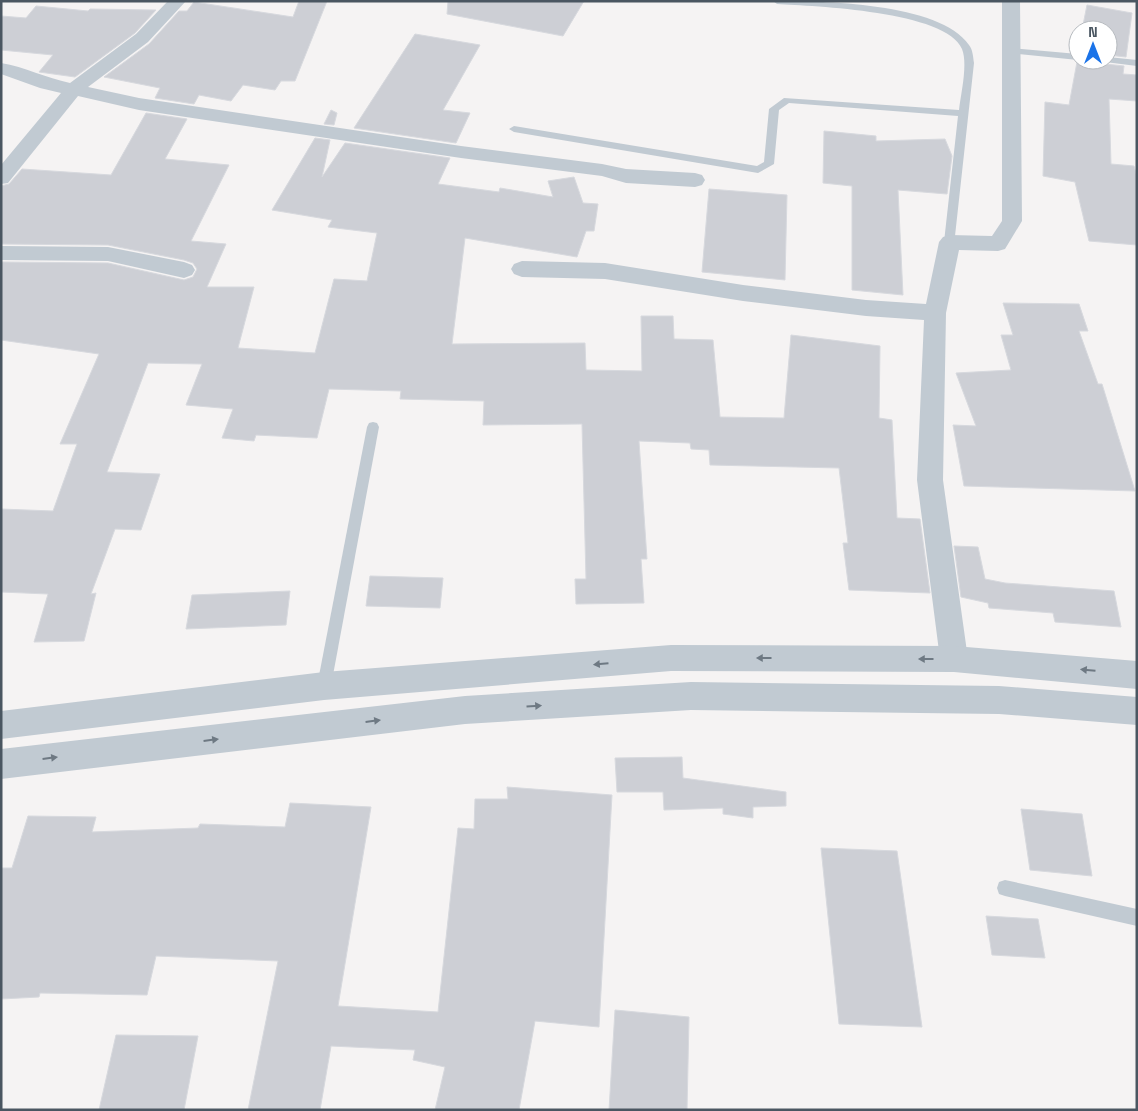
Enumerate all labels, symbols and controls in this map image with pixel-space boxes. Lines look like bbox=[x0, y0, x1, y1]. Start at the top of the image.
north arrow bbox=[1068, 20, 1118, 70]
text: N bbox=[1088, 23, 1098, 41]
one-way arrow bbox=[755, 654, 771, 662]
one-way arrow bbox=[918, 655, 934, 663]
one-way arrow bbox=[593, 660, 609, 668]
one-way arrow bbox=[1080, 666, 1096, 674]
one-way arrow bbox=[527, 701, 543, 709]
one-way arrow bbox=[365, 717, 381, 725]
one-way arrow bbox=[203, 736, 219, 744]
one-way arrow bbox=[42, 754, 58, 762]

